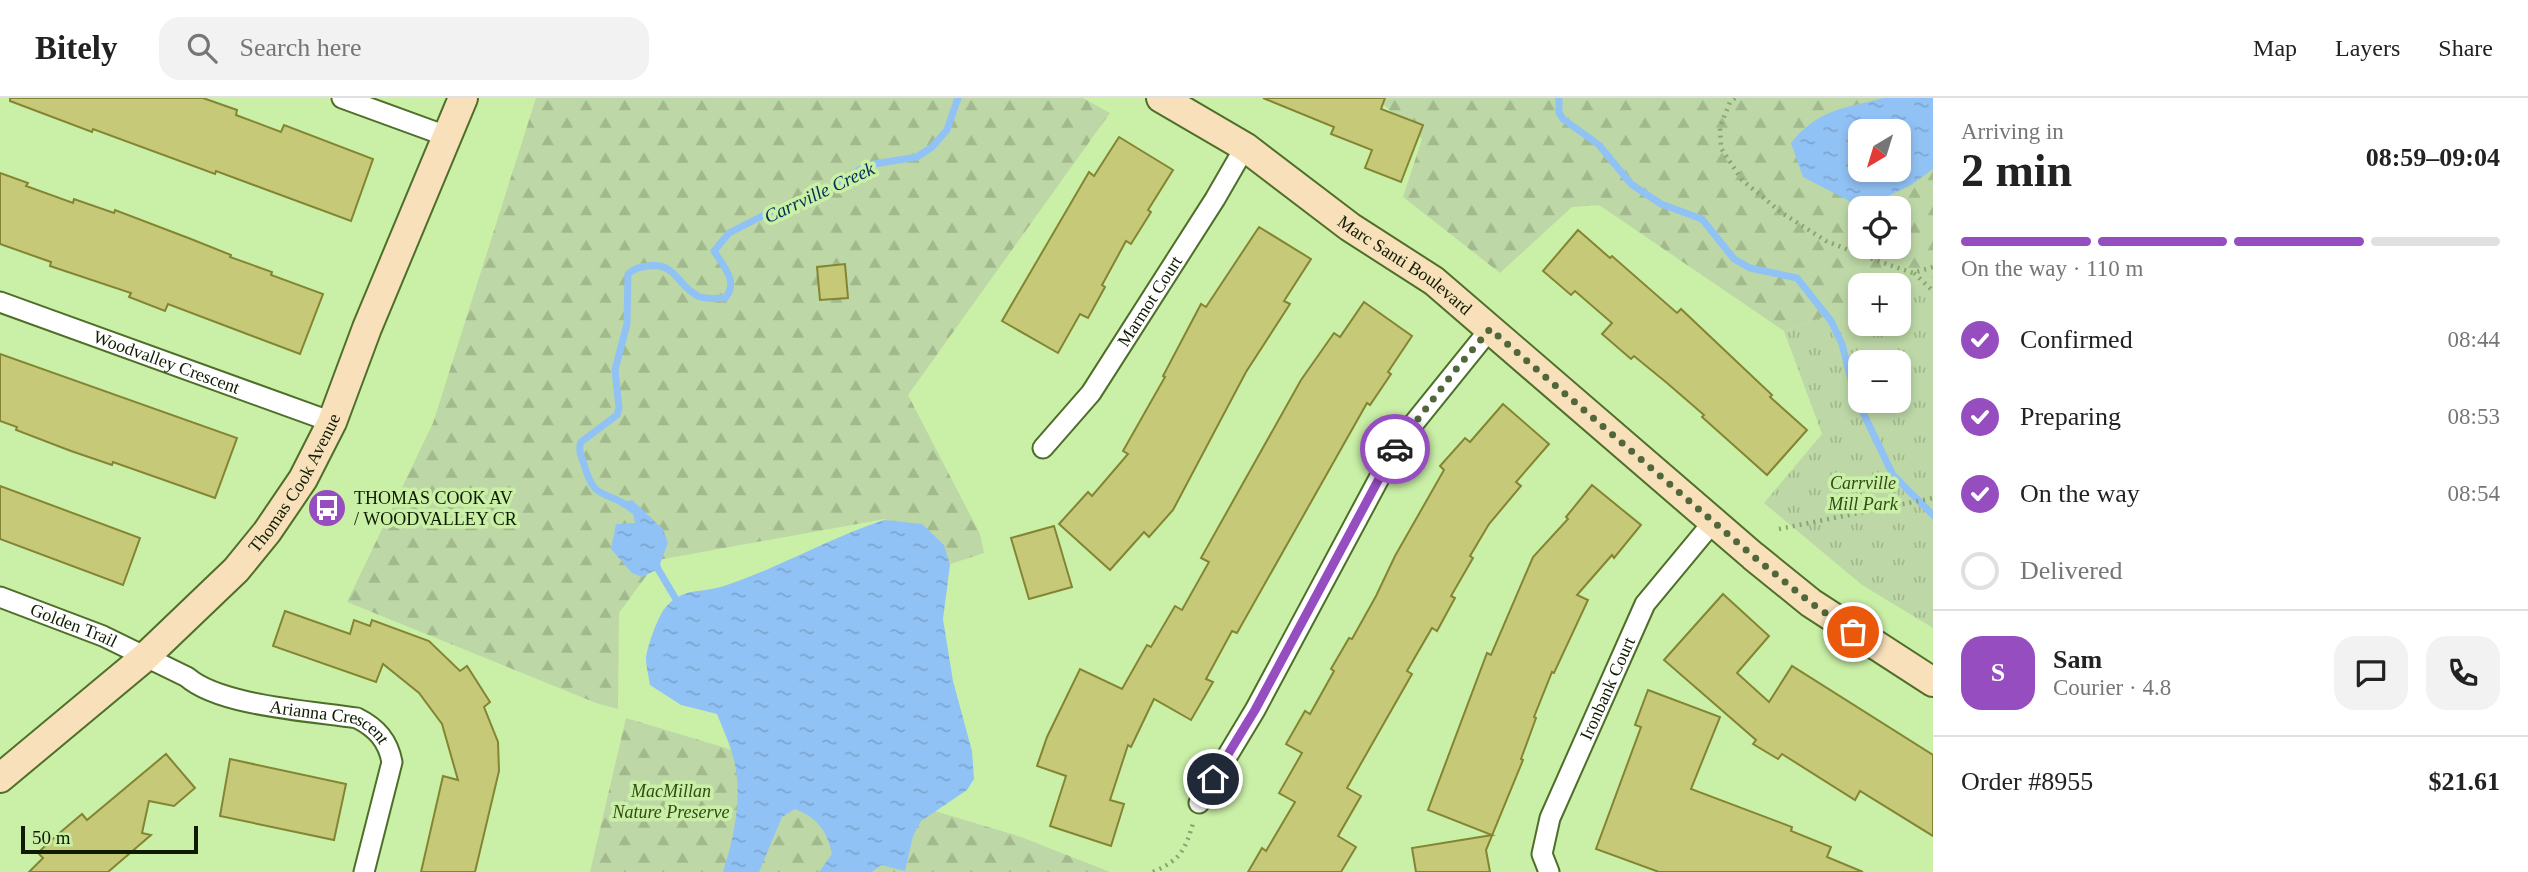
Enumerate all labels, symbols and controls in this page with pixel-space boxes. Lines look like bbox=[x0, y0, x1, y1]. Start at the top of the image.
search box bbox=[159, 17, 649, 80]
icon: search bbox=[183, 29, 221, 67]
text: Bitely bbox=[35, 30, 117, 66]
text: Search here bbox=[239, 33, 361, 62]
text: Map bbox=[2253, 35, 2297, 61]
text: Layers bbox=[2335, 35, 2400, 61]
text: Share bbox=[2438, 35, 2493, 61]
north arrow bbox=[1848, 119, 1911, 182]
map controls bbox=[1848, 119, 1911, 413]
text: Arriving in bbox=[1961, 119, 2064, 144]
text: 08:59–09:04 bbox=[2366, 143, 2500, 172]
text: 2 min bbox=[1961, 145, 2072, 196]
water label: Carrville Creek bbox=[761, 158, 878, 227]
button: locate bbox=[1848, 196, 1911, 259]
street label: Marc Santi Boulevard bbox=[1334, 211, 1476, 319]
street label: Marmot Court bbox=[1113, 252, 1186, 350]
text: On the way · 110 m bbox=[1961, 256, 2143, 281]
button: + bbox=[1848, 273, 1911, 336]
icon: check bbox=[1961, 321, 1999, 359]
text: Confirmed bbox=[2020, 325, 2133, 354]
street label: Woodvalley Crescent bbox=[91, 327, 242, 398]
text: 08:44 bbox=[2448, 327, 2500, 352]
button: − bbox=[1848, 350, 1911, 413]
icon: check bbox=[1961, 398, 1999, 436]
text: Preparing bbox=[2020, 402, 2121, 431]
text: 08:53 bbox=[2448, 404, 2500, 429]
street label: Thomas Cook Avenue bbox=[244, 411, 344, 557]
courier bbox=[1360, 414, 1430, 484]
icon: car bbox=[1376, 430, 1414, 468]
park label: Carrville Mill Park bbox=[1827, 473, 1899, 514]
icon: check bbox=[1961, 475, 1999, 513]
text: On the way bbox=[2020, 479, 2140, 508]
text: 08:54 bbox=[2448, 481, 2500, 506]
bus stop icon: THOMAS COOK AV / WOODVALLEY CR bbox=[306, 487, 348, 529]
place label: THOMAS COOK AV / WOODVALLEY CR bbox=[354, 488, 517, 529]
text: Delivered bbox=[2020, 556, 2123, 585]
street label: Golden Trail bbox=[28, 599, 121, 651]
pin bbox=[1823, 602, 1883, 662]
icon: bag bbox=[1834, 613, 1872, 651]
street label: Ironbank Court bbox=[1576, 634, 1639, 743]
button: chat bbox=[2334, 636, 2408, 710]
button: phone bbox=[2426, 636, 2500, 710]
text: Sam bbox=[2053, 645, 2102, 674]
text: S bbox=[1991, 658, 2005, 687]
text: Courier · 4.8 bbox=[2053, 675, 2171, 700]
street label: Arianna Crescent bbox=[268, 696, 393, 748]
pin bbox=[1183, 749, 1243, 809]
icon: home bbox=[1194, 760, 1232, 798]
text: Order #8955 bbox=[1961, 767, 2093, 796]
text: $21.61 bbox=[2429, 767, 2500, 796]
park label: MacMillan Nature Preserve bbox=[611, 781, 730, 822]
scale bar bbox=[21, 823, 198, 855]
text: 50 m bbox=[32, 827, 71, 848]

